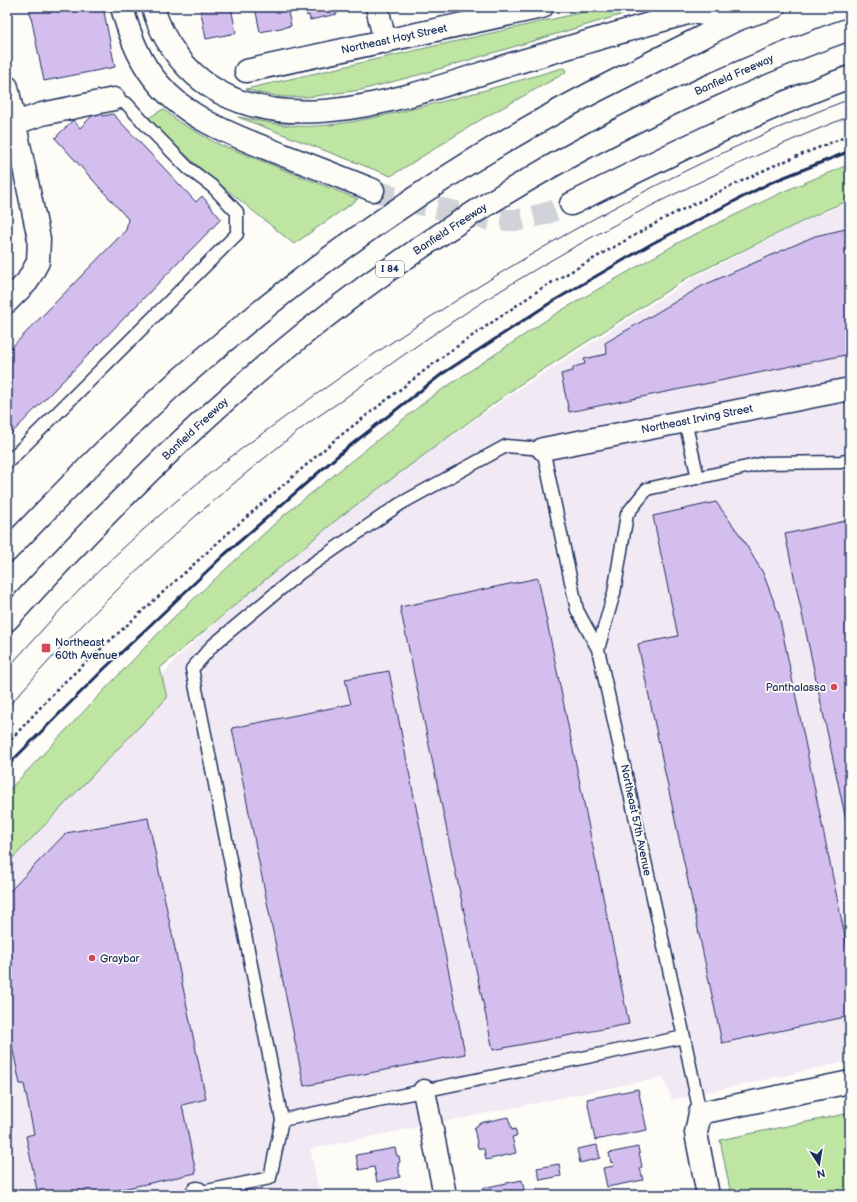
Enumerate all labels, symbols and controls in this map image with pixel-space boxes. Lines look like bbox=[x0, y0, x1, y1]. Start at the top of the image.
street label: Northeast Hoyt Street bbox=[340, 21, 449, 57]
street label: Banfield Freeway bbox=[692, 52, 776, 98]
street label: Banfield Freeway bbox=[411, 200, 489, 258]
road number: I 84 bbox=[376, 261, 404, 277]
street label: Banfield Freeway bbox=[159, 395, 231, 463]
street label: Northeast Irving Street bbox=[640, 402, 754, 436]
place label: Northeast 60th Avenue bbox=[55, 636, 118, 662]
marker: Northeast 60th Avenue bbox=[40, 642, 52, 654]
place label: Panthalassa bbox=[766, 681, 826, 694]
marker: Panthalassa bbox=[829, 682, 839, 692]
street label: Northeast 57th Avenue bbox=[618, 763, 654, 877]
place label: Graybar bbox=[100, 952, 141, 965]
marker: Graybar bbox=[87, 953, 97, 963]
north arrow bbox=[799, 1144, 839, 1184]
text: N bbox=[816, 1166, 826, 1181]

